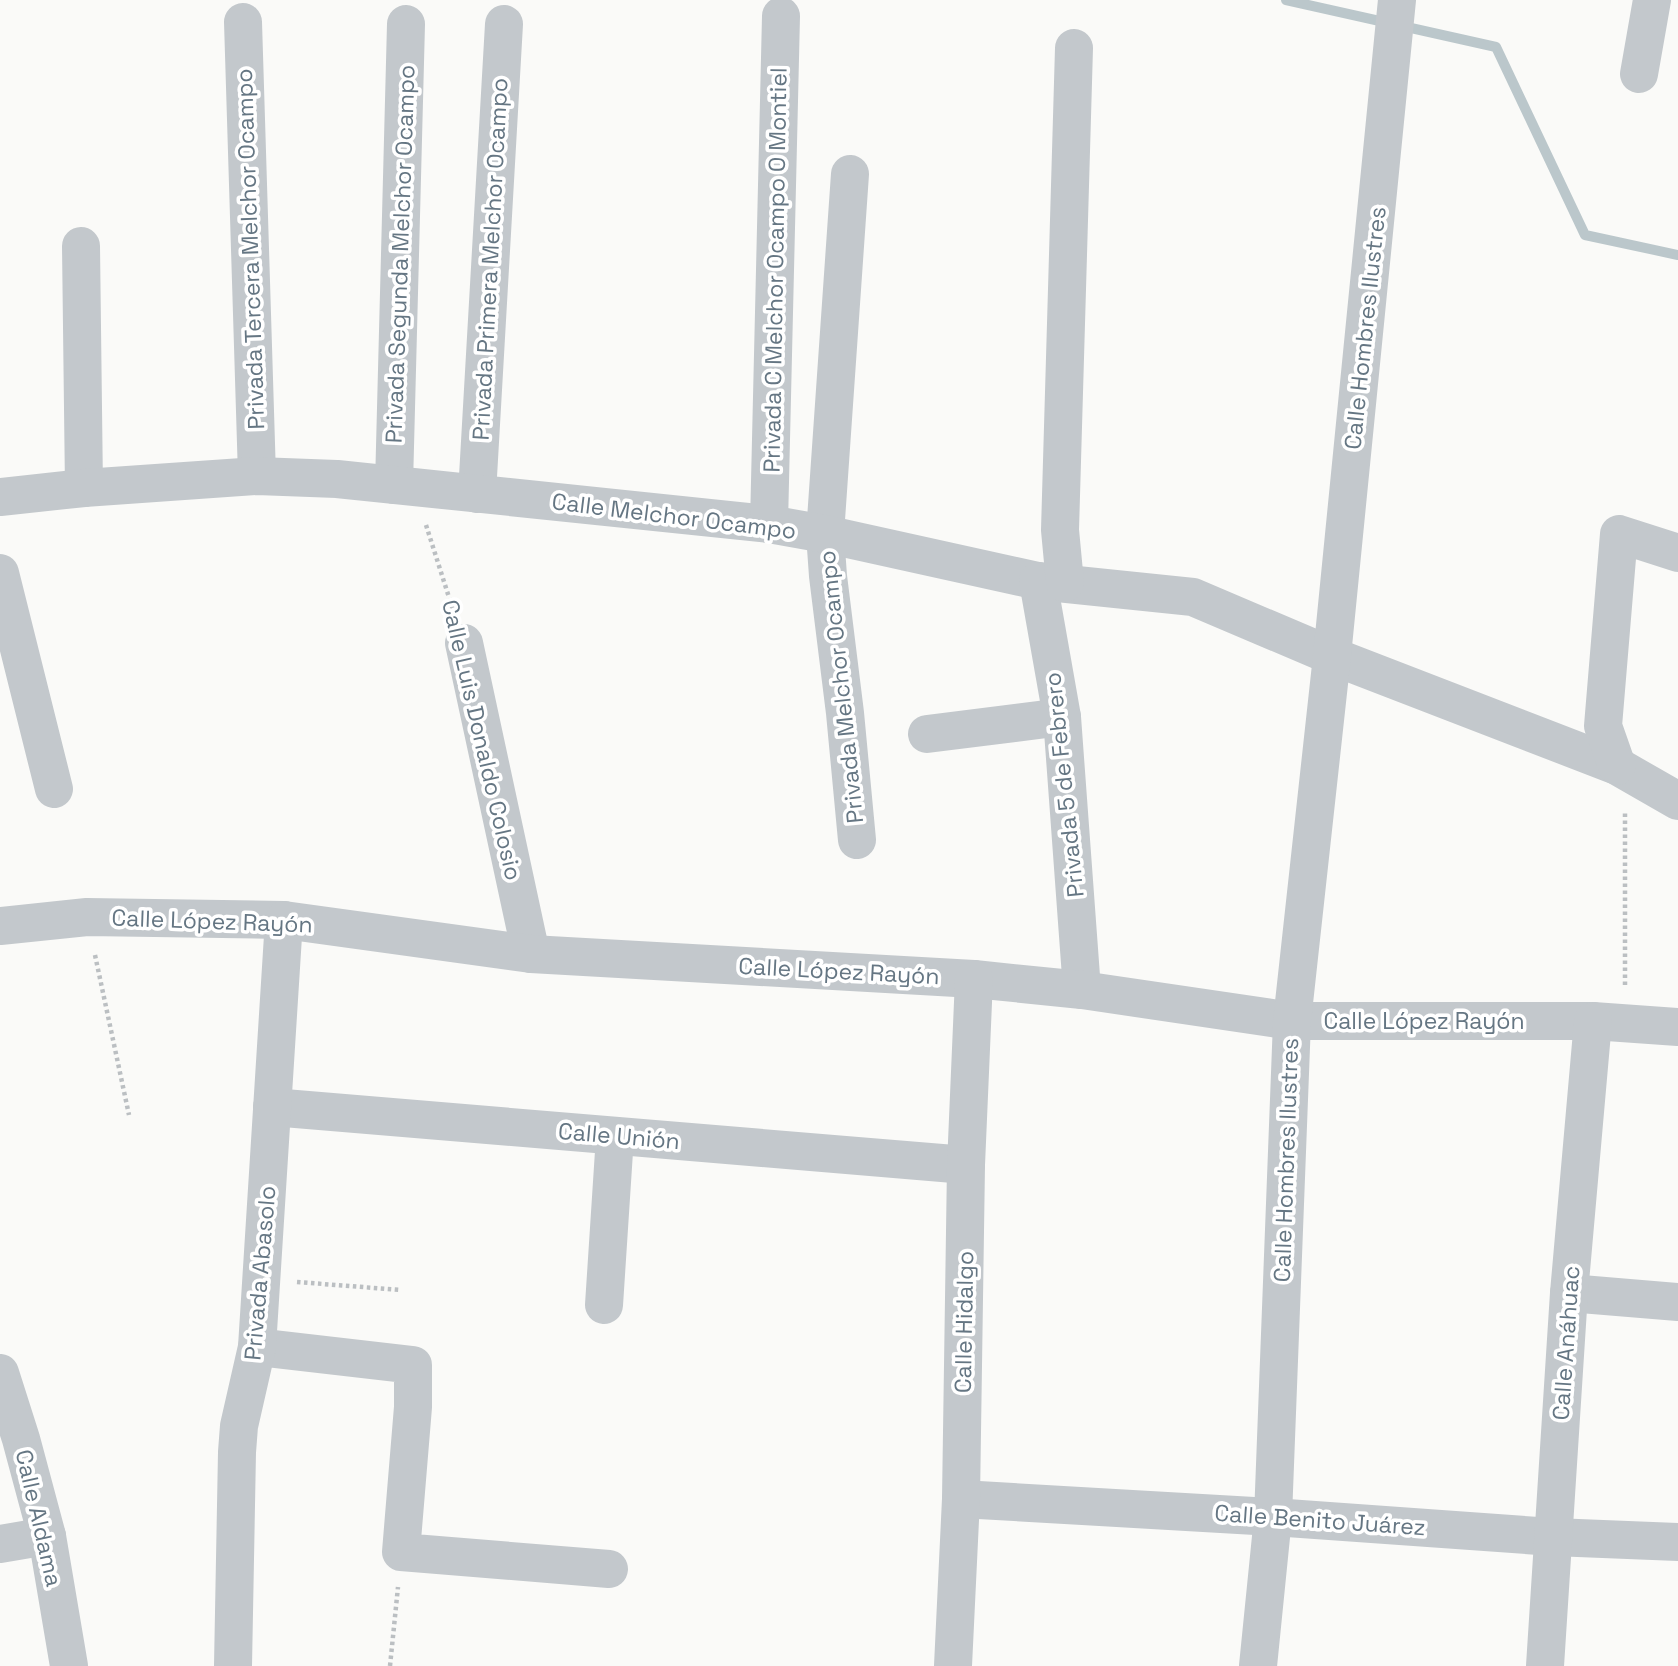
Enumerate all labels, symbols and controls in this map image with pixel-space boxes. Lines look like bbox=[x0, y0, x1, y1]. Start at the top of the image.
street label: Privada Segunda Melchor Ocampo bbox=[378, 64, 422, 444]
street label: Privada C Melchor Ocampo O Montiel bbox=[756, 67, 794, 473]
street label: Privada Tercera Melchor Ocampo bbox=[229, 68, 271, 430]
street label: Privada Primera Melchor Ocampo bbox=[466, 77, 514, 441]
street label: Calle Hombres Ilustres bbox=[1337, 205, 1393, 451]
street label: Calle Melchor Ocampo bbox=[550, 486, 798, 546]
street label: Privada Melchor Ocampo bbox=[812, 549, 870, 825]
street label: Calle Luis Donaldo Colosio bbox=[435, 597, 529, 883]
street label: Privada 5 de Febrero bbox=[1037, 671, 1091, 899]
street label: Calle López Rayón bbox=[111, 902, 313, 940]
street label: Calle López Rayón bbox=[738, 951, 940, 991]
street label: Calle López Rayón bbox=[1323, 1006, 1525, 1036]
street label: Calle Hombres Ilustres bbox=[1267, 1037, 1305, 1283]
street label: Calle Unión bbox=[557, 1116, 681, 1156]
street label: Privada Abasolo bbox=[237, 1184, 283, 1362]
street label: Calle Hidalgo bbox=[948, 1251, 980, 1393]
street label: Calle Anáhuac bbox=[1546, 1265, 1586, 1421]
street label: Calle Aldama bbox=[9, 1447, 69, 1589]
street label: Calle Benito Juárez bbox=[1213, 1498, 1427, 1542]

